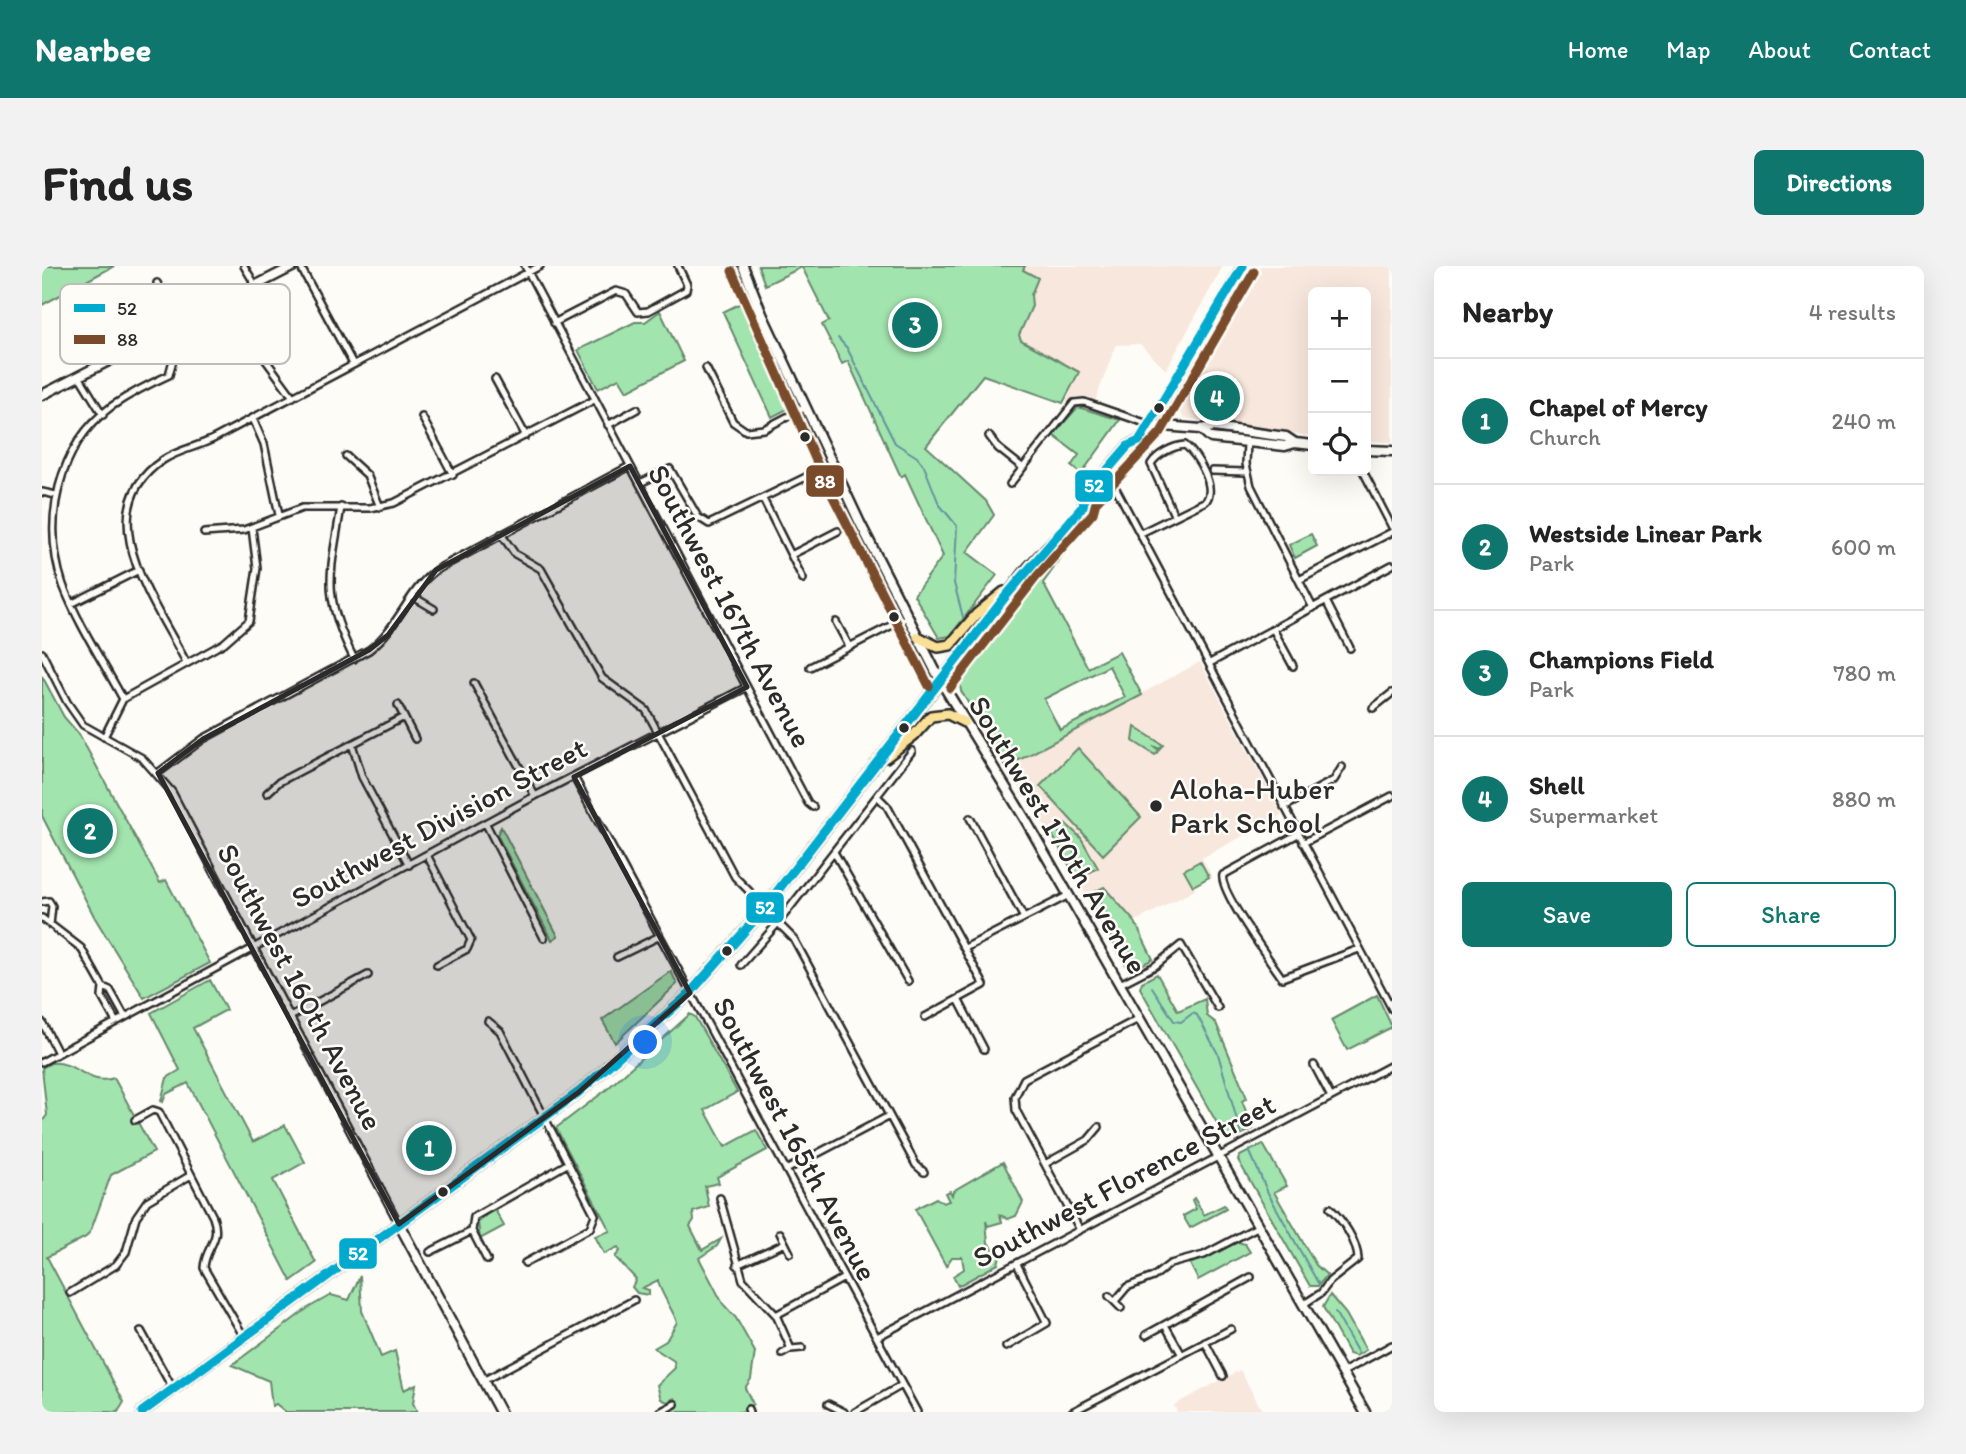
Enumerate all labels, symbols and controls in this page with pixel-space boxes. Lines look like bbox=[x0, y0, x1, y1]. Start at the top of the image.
text: Nearbee bbox=[35, 30, 151, 69]
text: Home bbox=[1568, 35, 1628, 64]
text: Map bbox=[1666, 35, 1710, 64]
text: About bbox=[1748, 35, 1811, 64]
text: Contact bbox=[1849, 35, 1931, 64]
button: Directions bbox=[1754, 150, 1924, 215]
text: Find us bbox=[42, 153, 193, 212]
legend bbox=[60, 284, 290, 364]
map controls bbox=[1308, 287, 1371, 476]
button: + bbox=[1308, 287, 1371, 350]
text: Nearby bbox=[1462, 293, 1553, 330]
text: 52 bbox=[117, 297, 137, 320]
text: 4 results bbox=[1809, 298, 1896, 326]
pin: 3 bbox=[892, 299, 938, 351]
text: 88 bbox=[117, 328, 138, 351]
button: − bbox=[1308, 350, 1371, 413]
pin: 4 bbox=[1194, 372, 1240, 424]
text: Chapel of Mercy bbox=[1529, 391, 1708, 423]
unlabelled marker bbox=[1152, 401, 1166, 415]
text: 1 bbox=[1480, 407, 1490, 435]
text: 240 m bbox=[1831, 407, 1896, 435]
button: locate bbox=[1308, 413, 1371, 476]
text: Church bbox=[1529, 423, 1601, 451]
unlabelled marker bbox=[798, 430, 812, 444]
street label: Southwest 167th Avenue bbox=[640, 458, 821, 754]
line badge: 88 bbox=[805, 464, 845, 498]
line badge: 52 bbox=[1074, 469, 1114, 503]
text: 88 bbox=[815, 470, 836, 493]
text: 52 bbox=[1084, 474, 1104, 497]
text: Westside Linear Park bbox=[1529, 517, 1762, 549]
text: 2 bbox=[1479, 533, 1491, 561]
text: 600 m bbox=[1831, 533, 1896, 561]
text: Park bbox=[1529, 549, 1574, 577]
unlabelled marker bbox=[887, 610, 901, 624]
text: Champions Field bbox=[1529, 643, 1714, 675]
text: 3 bbox=[1479, 659, 1491, 687]
text: 780 m bbox=[1833, 659, 1896, 687]
text: Park bbox=[1529, 675, 1574, 703]
street label: Southwest 170th Avenue bbox=[961, 689, 1156, 981]
unlabelled marker bbox=[897, 721, 911, 735]
street label: Southwest Division Street bbox=[285, 729, 593, 916]
text: Shell bbox=[1529, 769, 1585, 801]
place label: Aloha-Huber Park School bbox=[1170, 770, 1335, 841]
text: 4 bbox=[1478, 785, 1492, 813]
text: 880 m bbox=[1832, 785, 1896, 813]
marker: Aloha-Huber Park School bbox=[1148, 798, 1164, 814]
text: Supermarket bbox=[1529, 801, 1658, 829]
pin: 2 bbox=[67, 805, 113, 857]
street label: Southwest 160th Avenue bbox=[209, 837, 392, 1136]
button: Save bbox=[1462, 882, 1672, 947]
button: Share bbox=[1686, 882, 1896, 947]
line badge: 52 bbox=[745, 891, 785, 924]
text: 52 bbox=[755, 896, 775, 919]
unlabelled marker bbox=[720, 944, 734, 958]
street label: Southwest 165th Avenue bbox=[705, 990, 886, 1287]
your location bbox=[628, 1025, 662, 1059]
street label: Southwest Florence Street bbox=[966, 1085, 1281, 1276]
pin: 1 bbox=[406, 1122, 452, 1174]
unlabelled marker bbox=[436, 1185, 450, 1199]
line badge: 52 bbox=[338, 1237, 378, 1270]
text: 52 bbox=[348, 1242, 368, 1265]

